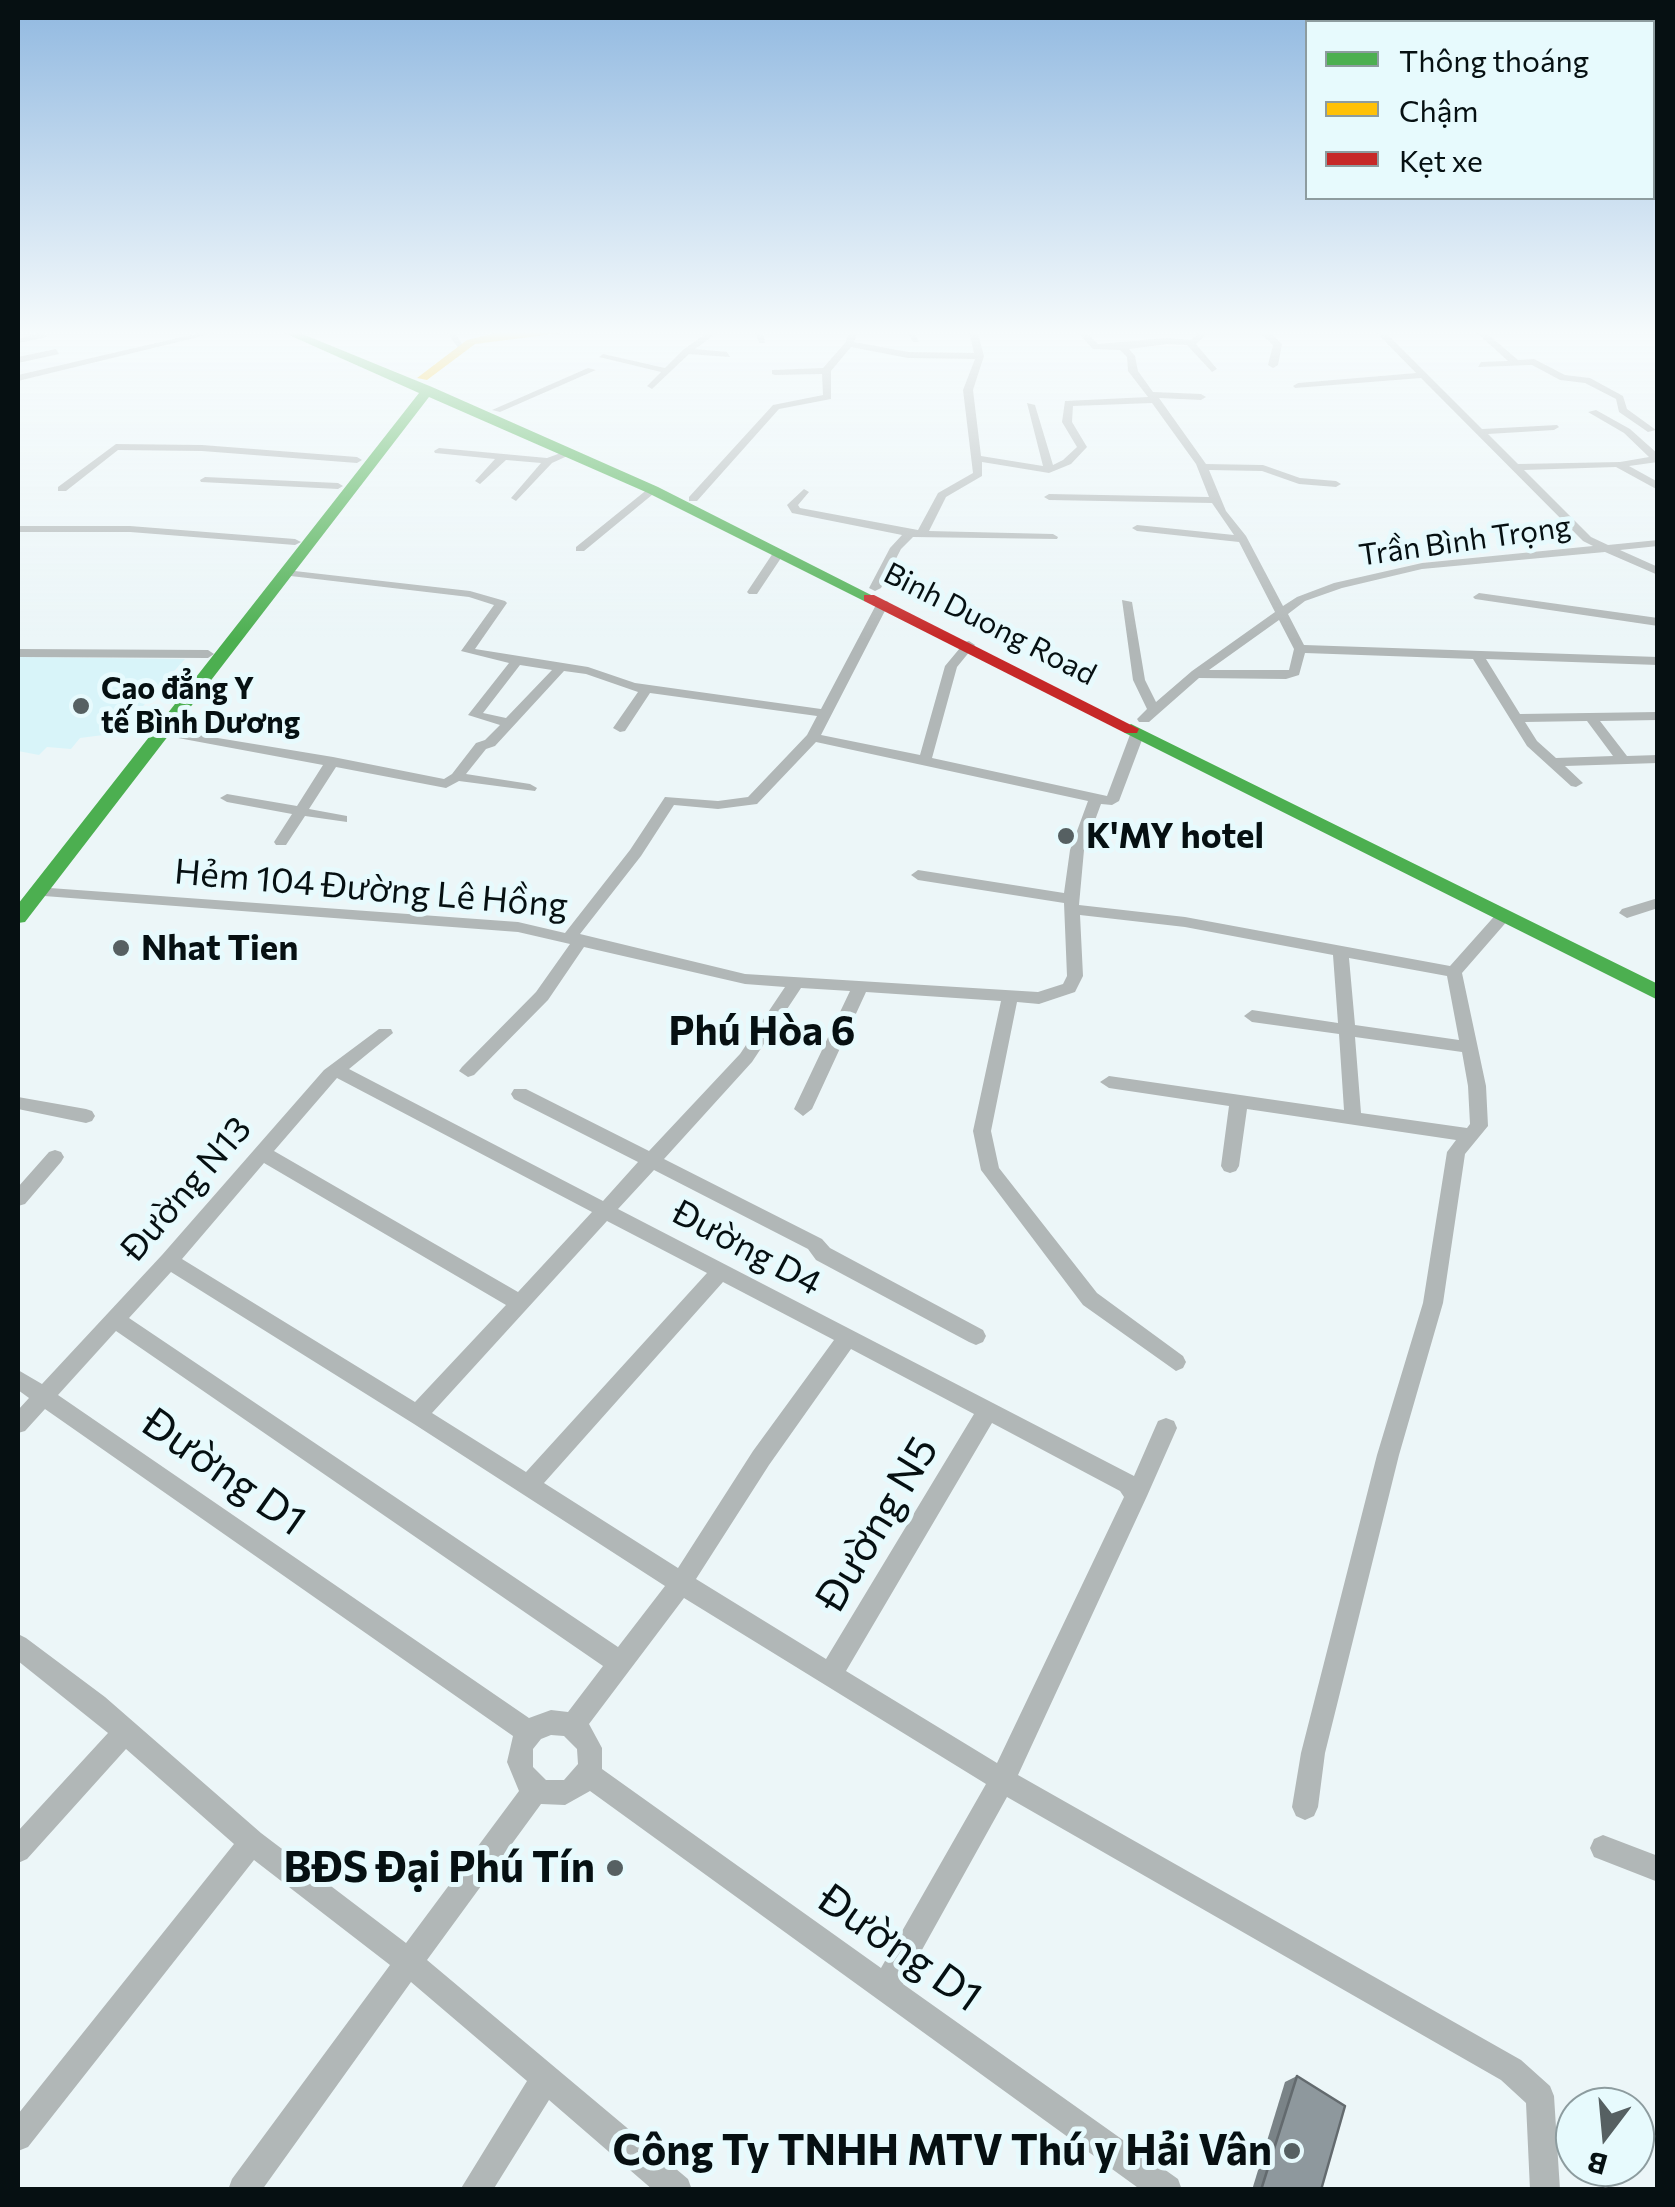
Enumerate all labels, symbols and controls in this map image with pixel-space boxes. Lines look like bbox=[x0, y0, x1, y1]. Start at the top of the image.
legend bbox=[1305, 20, 1655, 200]
text: Thông thoáng bbox=[1399, 41, 1589, 78]
text: Chậm bbox=[1399, 91, 1478, 128]
text: Kẹt xe bbox=[1399, 141, 1483, 178]
street label: Trần Bình Trọng bbox=[1357, 508, 1573, 574]
street label: Binh Duong Road bbox=[878, 555, 1102, 693]
place label: Cao đẳng Y tế Bình Dương bbox=[101, 671, 300, 742]
marker: Cao đẳng Y tế Bình Dương bbox=[70, 695, 92, 717]
place label: K'MY hotel bbox=[1086, 815, 1264, 857]
marker: K'MY hotel bbox=[1055, 825, 1077, 847]
street label: Hẻm 104 Đường Lê Hồng bbox=[173, 851, 569, 927]
place label: Nhat Tien bbox=[141, 927, 298, 969]
marker: Nhat Tien bbox=[110, 937, 132, 959]
district label: Phú Hòa 6 bbox=[669, 1008, 855, 1056]
street label: Đường N13 bbox=[112, 1108, 260, 1270]
street label: Đường D4 bbox=[665, 1191, 829, 1305]
street label: Đường D1 bbox=[133, 1397, 315, 1547]
street label: Đường N5 bbox=[805, 1428, 949, 1620]
place label: BĐS Đại Phú Tín bbox=[284, 1843, 595, 1893]
marker: BĐS Đại Phú Tín bbox=[604, 1857, 626, 1879]
street label: Đường D1 bbox=[809, 1873, 991, 2023]
north arrow bbox=[1555, 2087, 1655, 2187]
place label: Công Ty TNHH MTV Thú y Hải Vân bbox=[613, 2126, 1272, 2176]
marker: Công Ty TNHH MTV Thú y Hải Vân bbox=[1281, 2140, 1303, 2162]
text: B bbox=[1584, 2145, 1611, 2183]

